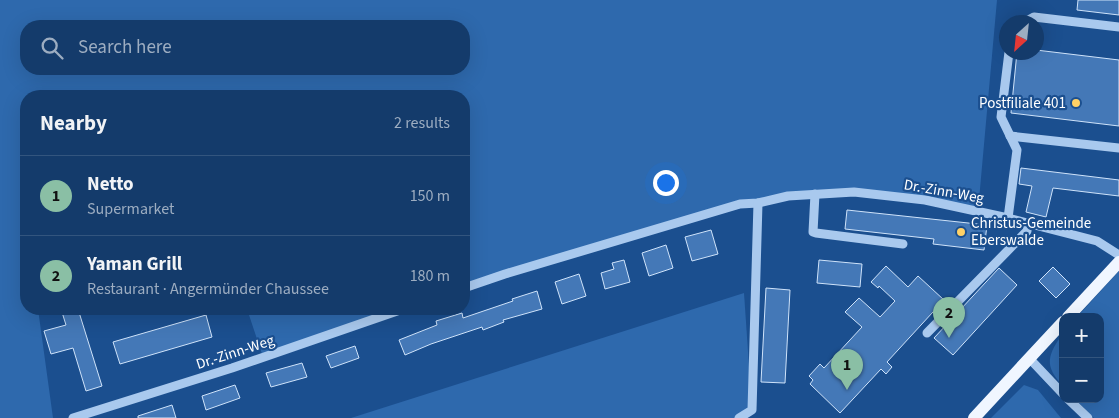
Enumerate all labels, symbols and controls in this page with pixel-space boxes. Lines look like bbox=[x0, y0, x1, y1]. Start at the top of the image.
north arrow bbox=[999, 15, 1044, 60]
search box bbox=[20, 20, 470, 75]
icon: search bbox=[38, 34, 66, 62]
text: Search here bbox=[78, 34, 172, 61]
place label: Postfiliale 401 bbox=[979, 93, 1066, 114]
marker: Postfiliale 401 bbox=[1070, 97, 1082, 109]
text: Nearby bbox=[40, 108, 107, 138]
text: 2 results bbox=[394, 112, 450, 134]
your location bbox=[653, 170, 679, 196]
text: Netto bbox=[87, 171, 134, 198]
street label: Dr.-Zinn-Weg bbox=[902, 174, 986, 209]
text: 1 bbox=[52, 185, 60, 207]
text: 150 m bbox=[410, 185, 450, 207]
text: Supermarket bbox=[87, 198, 174, 220]
place label: Christus-Gemeinde Eberswalde bbox=[971, 213, 1091, 251]
marker: Christus-Gemeinde Eberswalde bbox=[955, 226, 967, 238]
text: Yaman Grill bbox=[87, 251, 182, 278]
text: 2 bbox=[52, 265, 60, 287]
text: 180 m bbox=[410, 265, 450, 287]
text: Restaurant · Angermünder Chaussee bbox=[87, 278, 329, 300]
pin: 2 bbox=[933, 297, 965, 338]
map controls bbox=[1059, 313, 1104, 403]
button: + bbox=[1059, 313, 1104, 358]
street label: Dr.-Zinn-Weg bbox=[193, 330, 277, 375]
pin: 1 bbox=[831, 349, 863, 390]
button: − bbox=[1059, 358, 1104, 403]

